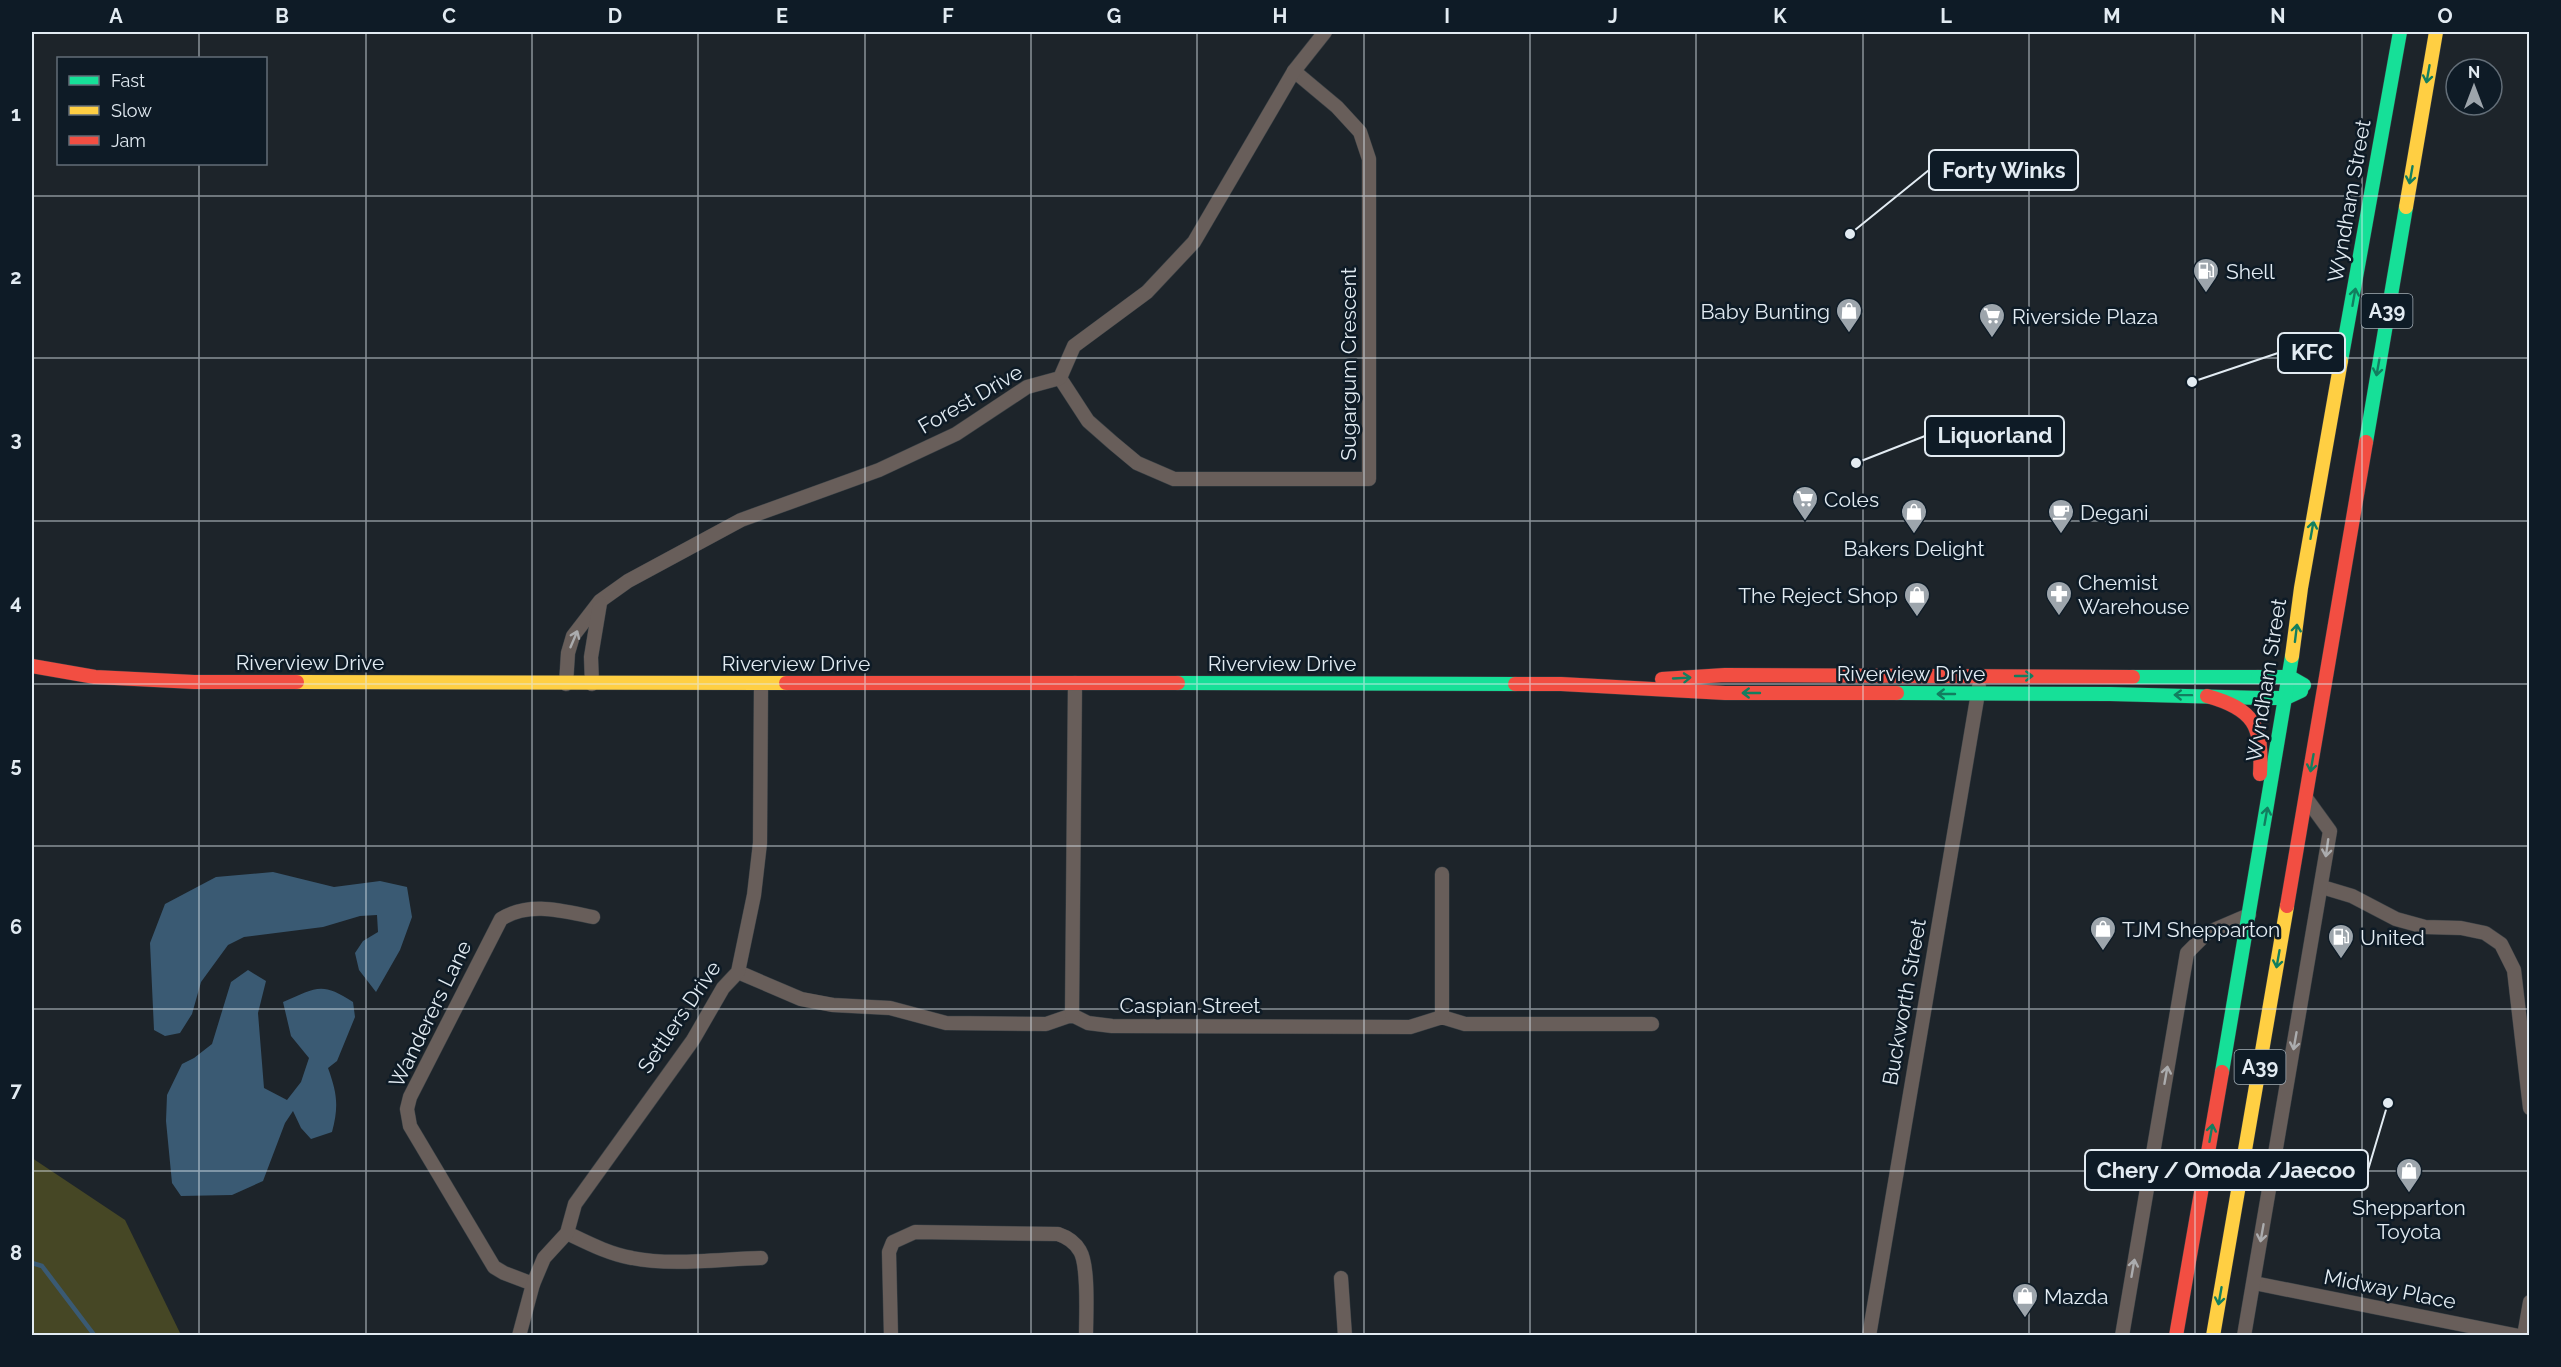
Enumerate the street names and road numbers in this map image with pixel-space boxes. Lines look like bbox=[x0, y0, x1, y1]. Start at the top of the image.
street label: Wyndham Street bbox=[2322, 118, 2376, 284]
street label: Sugargum Crescent bbox=[1336, 267, 1361, 461]
road number: A39 bbox=[2362, 294, 2412, 328]
street label: Forest Drive bbox=[913, 359, 1027, 439]
street label: Wyndham Street bbox=[2241, 597, 2291, 763]
street label: Riverview Drive bbox=[236, 650, 384, 675]
street label: Riverview Drive bbox=[722, 651, 870, 676]
street label: Riverview Drive bbox=[1208, 651, 1356, 676]
street label: Riverview Drive bbox=[1837, 661, 1985, 686]
street label: Buckworth Street bbox=[1877, 917, 1931, 1087]
street label: Wanderers Lane bbox=[384, 936, 476, 1092]
street label: Settlers Drive bbox=[632, 956, 726, 1078]
street label: Caspian Street bbox=[1120, 993, 1260, 1018]
road number: A39 bbox=[2234, 1050, 2286, 1084]
street label: Midway Place bbox=[2322, 1264, 2458, 1314]

